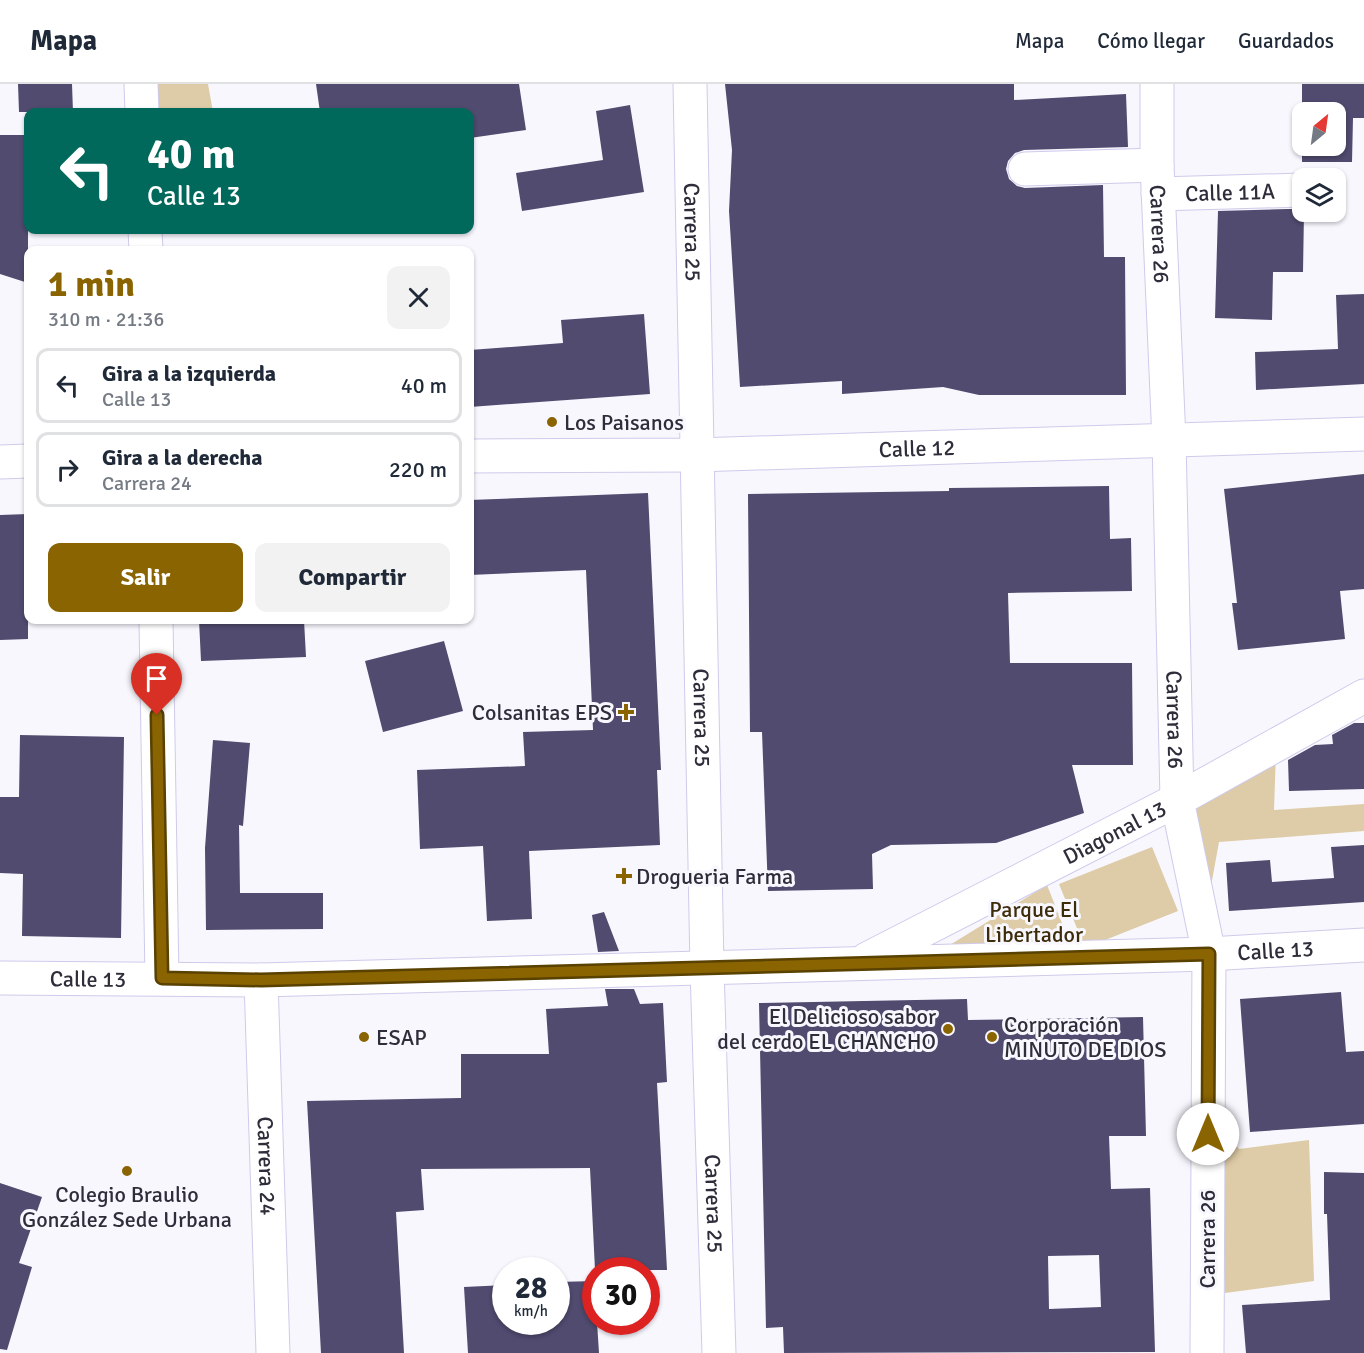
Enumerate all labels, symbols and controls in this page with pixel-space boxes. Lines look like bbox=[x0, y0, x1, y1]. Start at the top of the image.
text: Mapa bbox=[30, 24, 97, 58]
text: Mapa bbox=[1015, 28, 1064, 54]
text: Cómo llegar bbox=[1097, 28, 1205, 54]
text: Guardados bbox=[1238, 28, 1334, 54]
north arrow bbox=[1292, 102, 1346, 156]
map controls bbox=[1292, 102, 1346, 222]
text: 40 m bbox=[147, 129, 236, 180]
icon: left bbox=[48, 132, 126, 210]
button: layers bbox=[1292, 168, 1346, 222]
street label: Calle 11A bbox=[1185, 177, 1276, 207]
text: Calle 13 bbox=[147, 180, 241, 213]
street label: Carrera 25 bbox=[678, 182, 707, 282]
street label: Carrera 26 bbox=[1144, 184, 1176, 284]
text: 1 min bbox=[48, 262, 135, 307]
button: close bbox=[387, 266, 450, 329]
text: 310 m · 21:36 bbox=[48, 307, 164, 332]
text: Gira a la izquierda bbox=[102, 360, 276, 387]
icon: left bbox=[51, 369, 84, 402]
text: 40 m bbox=[401, 372, 447, 399]
text: Calle 13 bbox=[102, 387, 171, 412]
place label: Los Paisanos bbox=[564, 409, 684, 436]
marker: Los Paisanos bbox=[545, 415, 559, 429]
street label: Calle 12 bbox=[878, 433, 956, 463]
text: Gira a la derecha bbox=[102, 444, 263, 471]
icon: right bbox=[51, 453, 84, 486]
text: 220 m bbox=[389, 456, 447, 483]
text: Carrera 24 bbox=[102, 471, 192, 496]
button: Salir bbox=[48, 543, 243, 612]
button: Compartir bbox=[255, 543, 450, 612]
pin bbox=[131, 653, 182, 715]
icon: arrive bbox=[140, 662, 173, 695]
street label: Carrera 25 bbox=[688, 668, 717, 768]
street label: Carrera 26 bbox=[1161, 670, 1190, 769]
place label: Colsanitas EPS bbox=[472, 699, 612, 726]
marker: Colsanitas EPS bbox=[617, 703, 635, 721]
street label: Diagonal 13 bbox=[1058, 794, 1171, 870]
place label: Drogueria Farma bbox=[636, 863, 793, 890]
marker: Drogueria Farma bbox=[617, 869, 631, 883]
park label: Parque El Libertador bbox=[985, 896, 1083, 948]
street label: Calle 13 bbox=[1237, 934, 1314, 966]
street label: Calle 13 bbox=[50, 965, 126, 992]
place label: El Delicioso sabor del cerdo EL CHANCHO bbox=[717, 1003, 936, 1055]
place label: Corporación MINUTO DE DIOS bbox=[1004, 1011, 1166, 1063]
marker: El Delicioso sabor del cerdo EL CHANCHO bbox=[941, 1022, 955, 1036]
place label: ESAP bbox=[376, 1024, 427, 1051]
marker: ESAP bbox=[357, 1030, 371, 1044]
marker: Corporación MINUTO DE DIOS bbox=[985, 1030, 999, 1044]
position arrow bbox=[1176, 1102, 1240, 1166]
street label: Carrera 24 bbox=[252, 1116, 282, 1216]
street label: Carrera 25 bbox=[699, 1154, 729, 1254]
marker: Colegio Braulio González Sede Urbana bbox=[120, 1164, 134, 1178]
place label: Colegio Braulio González Sede Urbana bbox=[22, 1181, 232, 1233]
street label: Carrera 26 bbox=[1194, 1190, 1221, 1288]
speed limit sign: 30 bbox=[582, 1257, 660, 1335]
text: 28 bbox=[515, 1270, 547, 1307]
text: km/h bbox=[514, 1302, 548, 1320]

